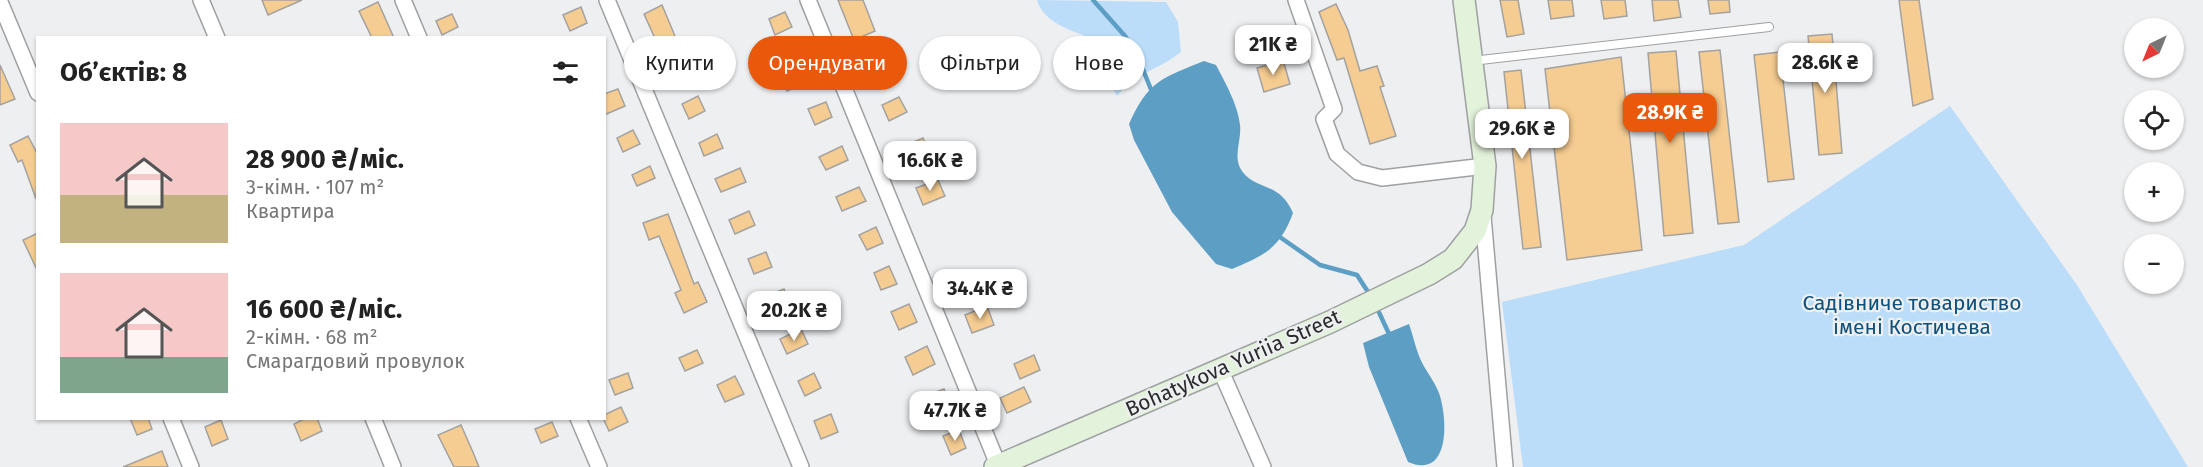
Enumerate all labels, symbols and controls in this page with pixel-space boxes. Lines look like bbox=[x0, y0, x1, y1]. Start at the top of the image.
north arrow bbox=[2124, 18, 2184, 78]
map controls bbox=[2124, 18, 2184, 294]
pin: 21K ₴ bbox=[1231, 25, 1315, 76]
text: 21K ₴ bbox=[1249, 32, 1297, 56]
chip: Купити bbox=[624, 36, 736, 90]
chip: Орендувати bbox=[748, 36, 907, 90]
chip: Фільтри bbox=[919, 36, 1041, 90]
chip: Нове bbox=[1053, 36, 1145, 90]
pin: 28.6K ₴ bbox=[1770, 43, 1880, 94]
text: 28.6K ₴ bbox=[1792, 50, 1858, 74]
icon: filters bbox=[549, 56, 582, 89]
text: Об’єктів: 8 bbox=[60, 57, 187, 88]
button: locate bbox=[2124, 90, 2184, 150]
pin: 28.9K ₴ bbox=[1615, 93, 1725, 144]
text: 28.9K ₴ bbox=[1637, 100, 1703, 124]
pin: 29.6K ₴ bbox=[1467, 109, 1577, 160]
text: 29.6K ₴ bbox=[1489, 116, 1555, 140]
pin: 16.6K ₴ bbox=[875, 141, 985, 192]
text: 28 900 ₴/міс. bbox=[246, 144, 404, 175]
icon: home bbox=[108, 147, 180, 219]
text: 16.6K ₴ bbox=[897, 148, 963, 172]
button: + bbox=[2124, 162, 2184, 222]
text: 3-кімн. · 107 m² bbox=[246, 175, 384, 199]
text: Квартира bbox=[246, 199, 335, 223]
button: − bbox=[2124, 234, 2184, 294]
pin: 34.4K ₴ bbox=[925, 269, 1035, 320]
text: 34.4K ₴ bbox=[947, 276, 1013, 300]
park label: Садівниче товариство імені Костичева bbox=[1803, 290, 2022, 340]
pin: 20.2K ₴ bbox=[739, 291, 849, 342]
text: 16 600 ₴/міс. bbox=[246, 294, 402, 325]
icon: home bbox=[108, 297, 180, 369]
text: 20.2K ₴ bbox=[761, 298, 827, 322]
street label: Bohatykova Yuriia Street bbox=[1121, 304, 1345, 422]
text: 2-кімн. · 68 m² bbox=[246, 325, 377, 349]
text: Смарагдовий провулок bbox=[246, 349, 465, 373]
pin: 47.7K ₴ bbox=[900, 391, 1010, 442]
text: 47.7K ₴ bbox=[923, 398, 987, 422]

